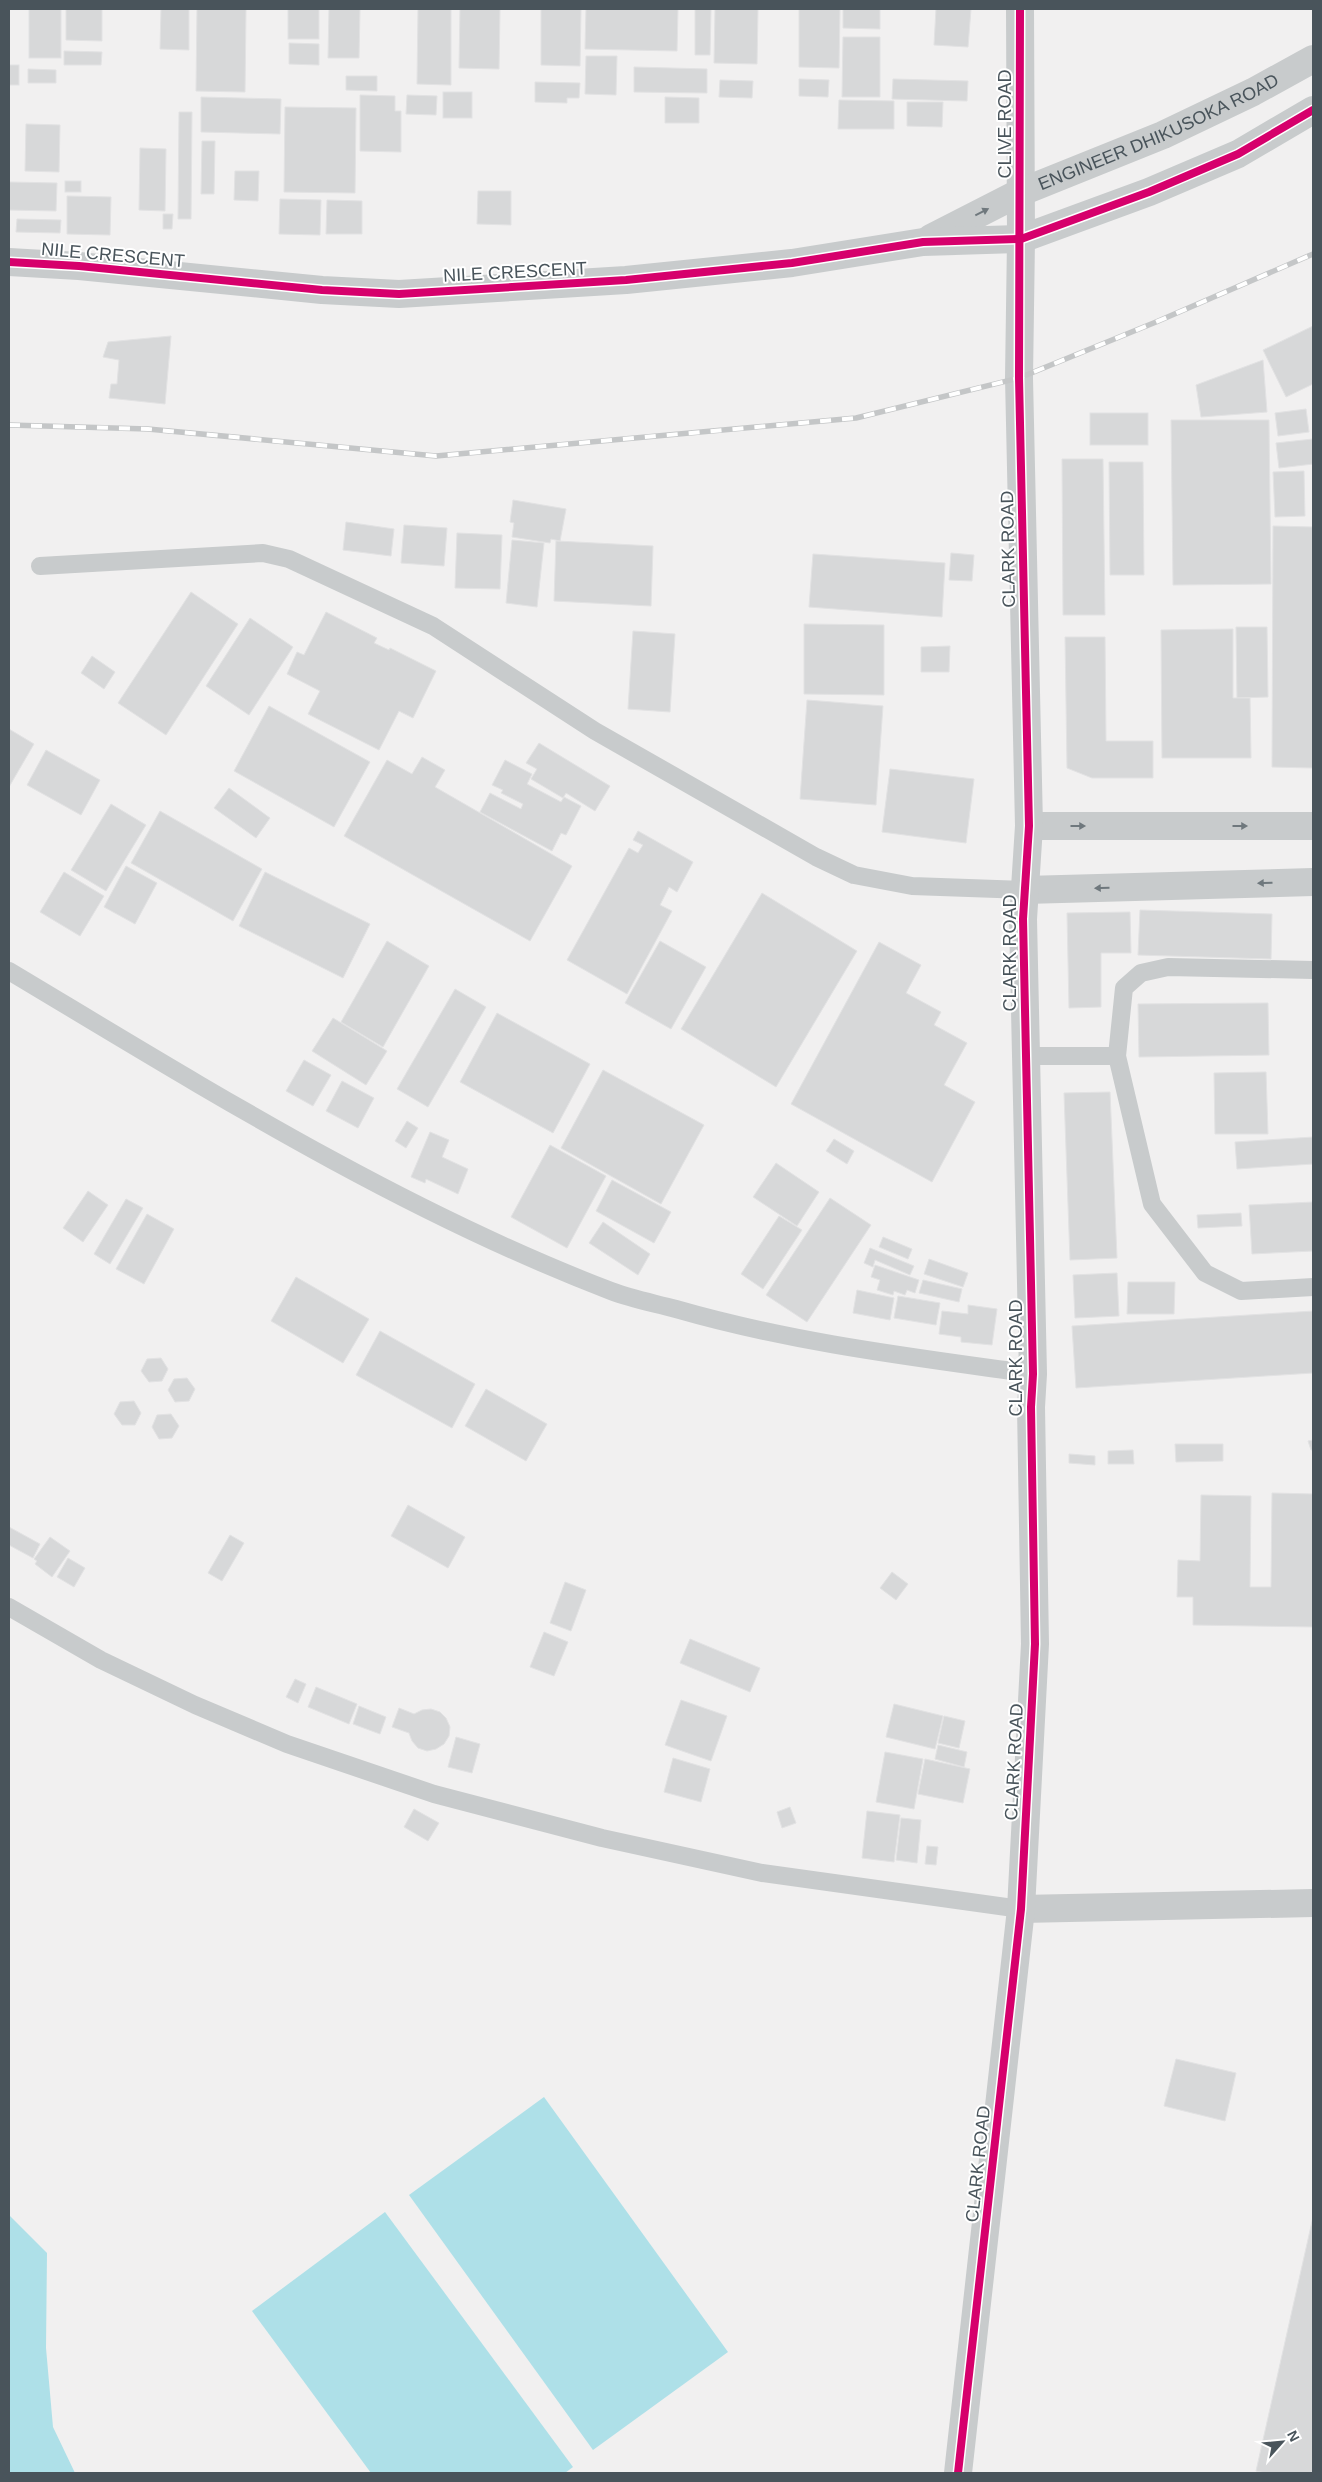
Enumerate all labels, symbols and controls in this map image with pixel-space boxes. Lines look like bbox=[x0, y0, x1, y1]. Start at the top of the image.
street label: CLIVE ROAD bbox=[995, 69, 1015, 179]
street label: ENGINEER DHIKUSOKA ROAD bbox=[1035, 70, 1282, 194]
one-way arrow bbox=[975, 208, 989, 216]
street label: NILE CRESCENT bbox=[40, 239, 186, 271]
street label: NILE CRESCENT bbox=[443, 258, 587, 286]
street label: CLARK ROAD bbox=[997, 490, 1019, 608]
one-way arrow bbox=[1070, 822, 1086, 830]
one-way arrow bbox=[1233, 822, 1249, 830]
one-way arrow bbox=[1256, 879, 1272, 887]
one-way arrow bbox=[1094, 884, 1110, 892]
street label: CLARK ROAD bbox=[1000, 894, 1020, 1012]
street label: CLARK ROAD bbox=[1006, 1299, 1026, 1417]
street label: CLARK ROAD bbox=[1001, 1703, 1027, 1821]
street label: CLARK ROAD bbox=[962, 2105, 994, 2223]
north arrow bbox=[1257, 2417, 1307, 2467]
text: N bbox=[1284, 2428, 1303, 2444]

